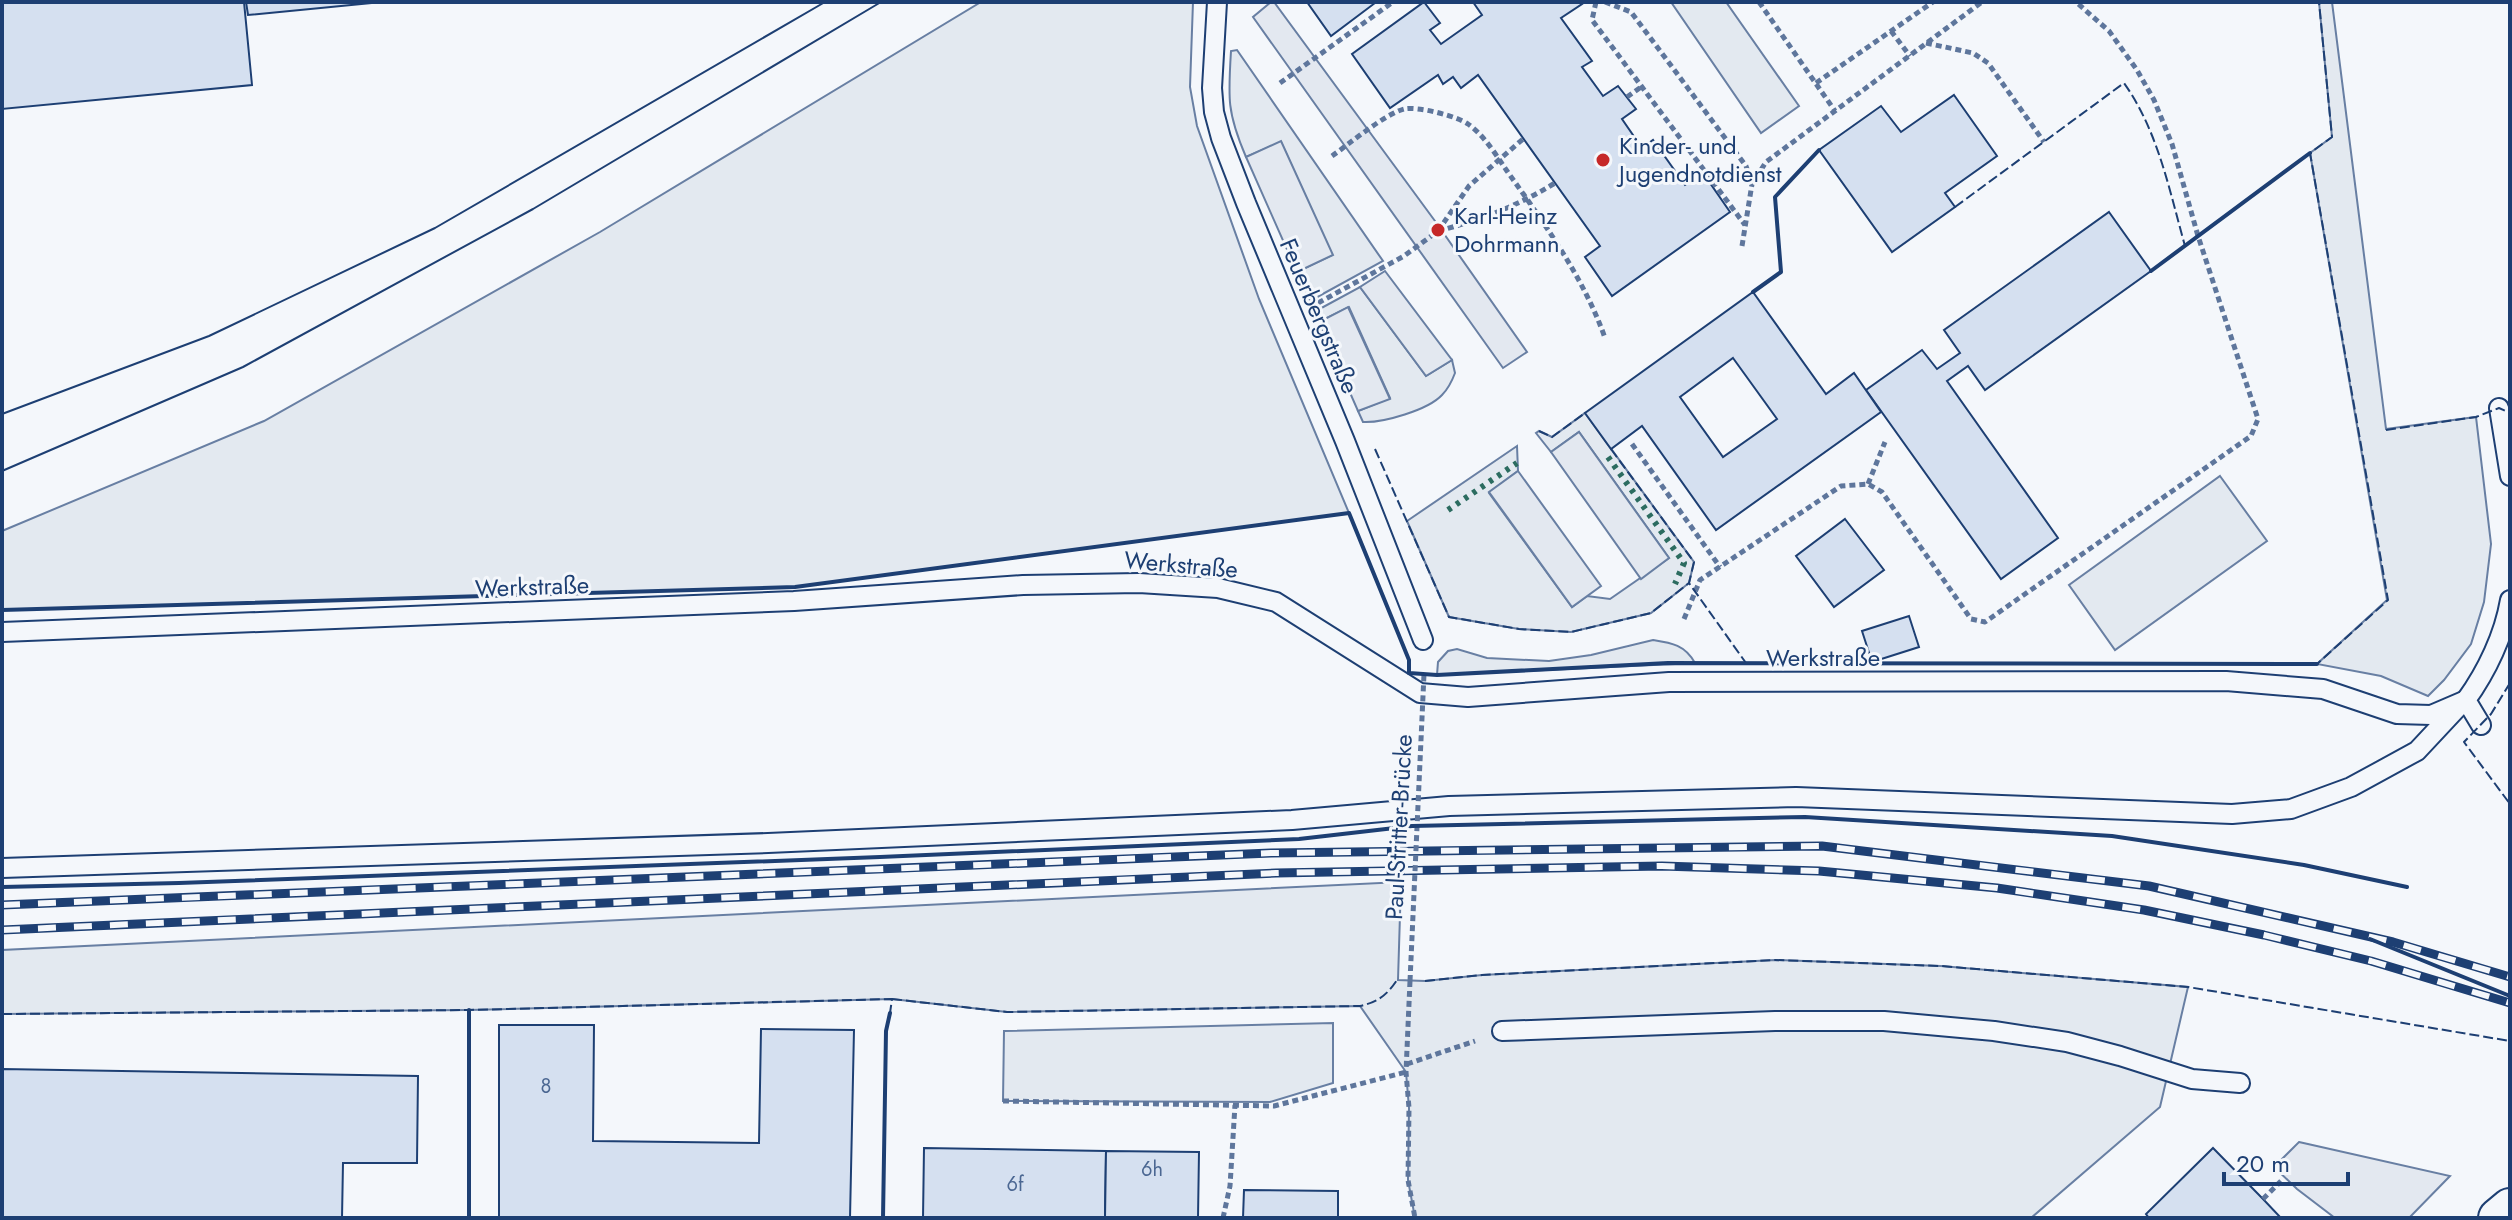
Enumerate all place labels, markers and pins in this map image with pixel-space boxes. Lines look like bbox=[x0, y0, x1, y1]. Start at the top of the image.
place label: Kinder- und Jugendnotdienst bbox=[1616, 128, 1782, 191]
marker: Kinder- und Jugendnotdienst bbox=[1594, 151, 1612, 169]
place label: Karl-Heinz Dohrmann bbox=[1454, 198, 1560, 261]
marker: Karl-Heinz Dohrmann bbox=[1429, 221, 1447, 239]

